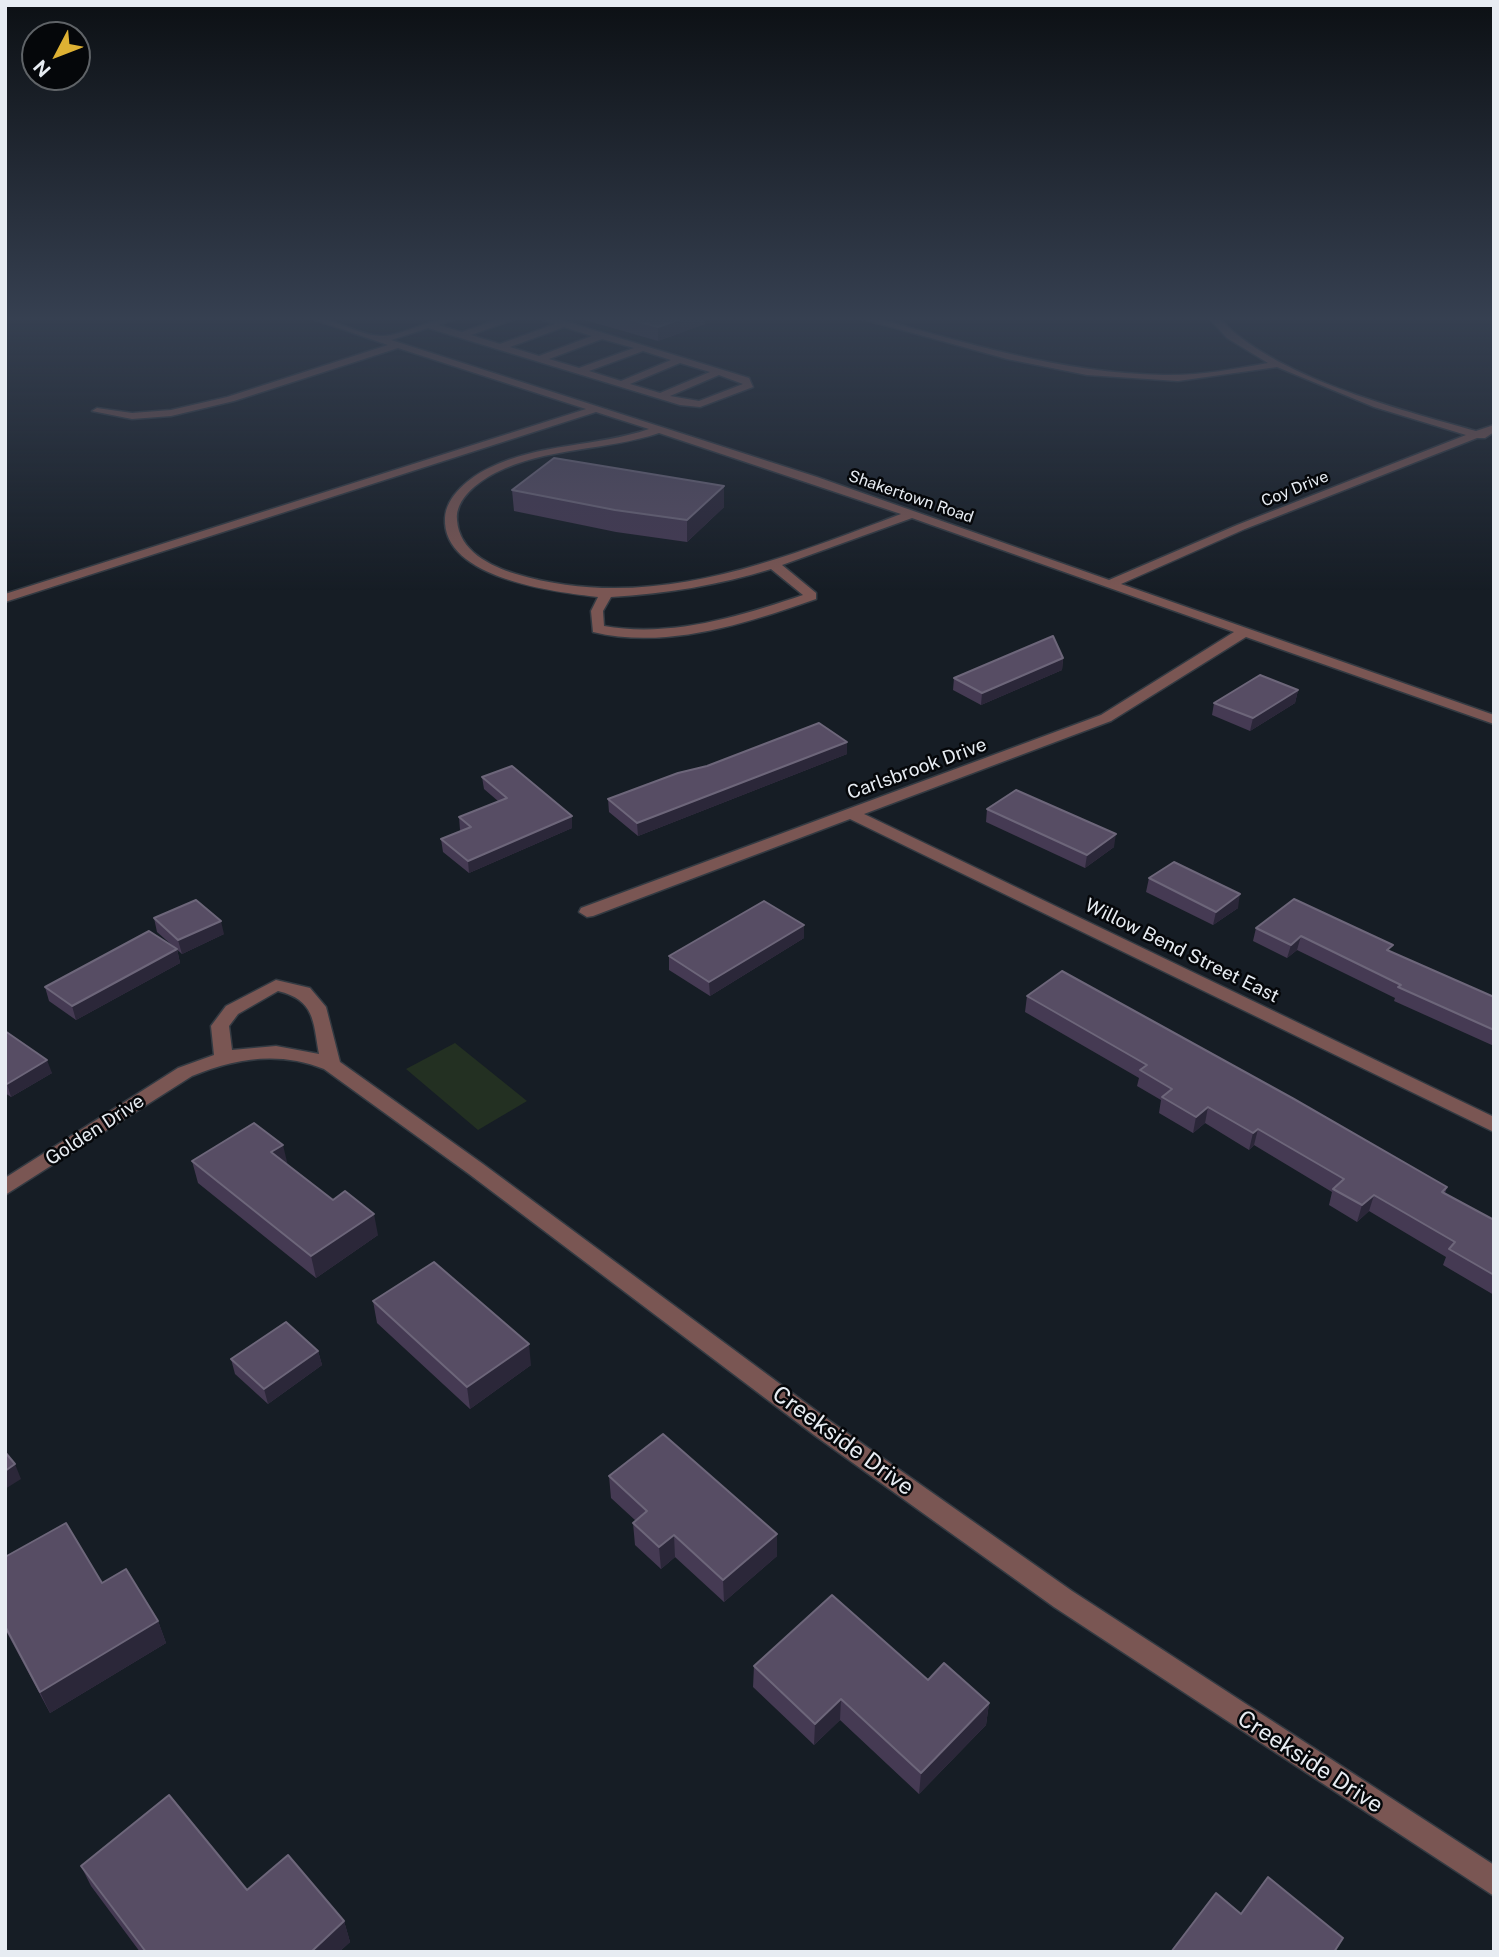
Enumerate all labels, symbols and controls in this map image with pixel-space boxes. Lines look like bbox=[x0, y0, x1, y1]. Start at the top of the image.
north arrow bbox=[21, 21, 91, 91]
text: N bbox=[29, 56, 55, 82]
street label: Shakertown Road bbox=[846, 467, 976, 527]
street label: Coy Drive bbox=[1259, 467, 1331, 511]
street label: Carlsbrook Drive bbox=[844, 733, 990, 805]
street label: Willow Bend Street East bbox=[1081, 894, 1283, 1008]
street label: Golden Drive bbox=[41, 1090, 149, 1170]
street label: Creekside Drive bbox=[767, 1380, 919, 1502]
street label: Creekside Drive bbox=[1232, 1705, 1388, 1819]

